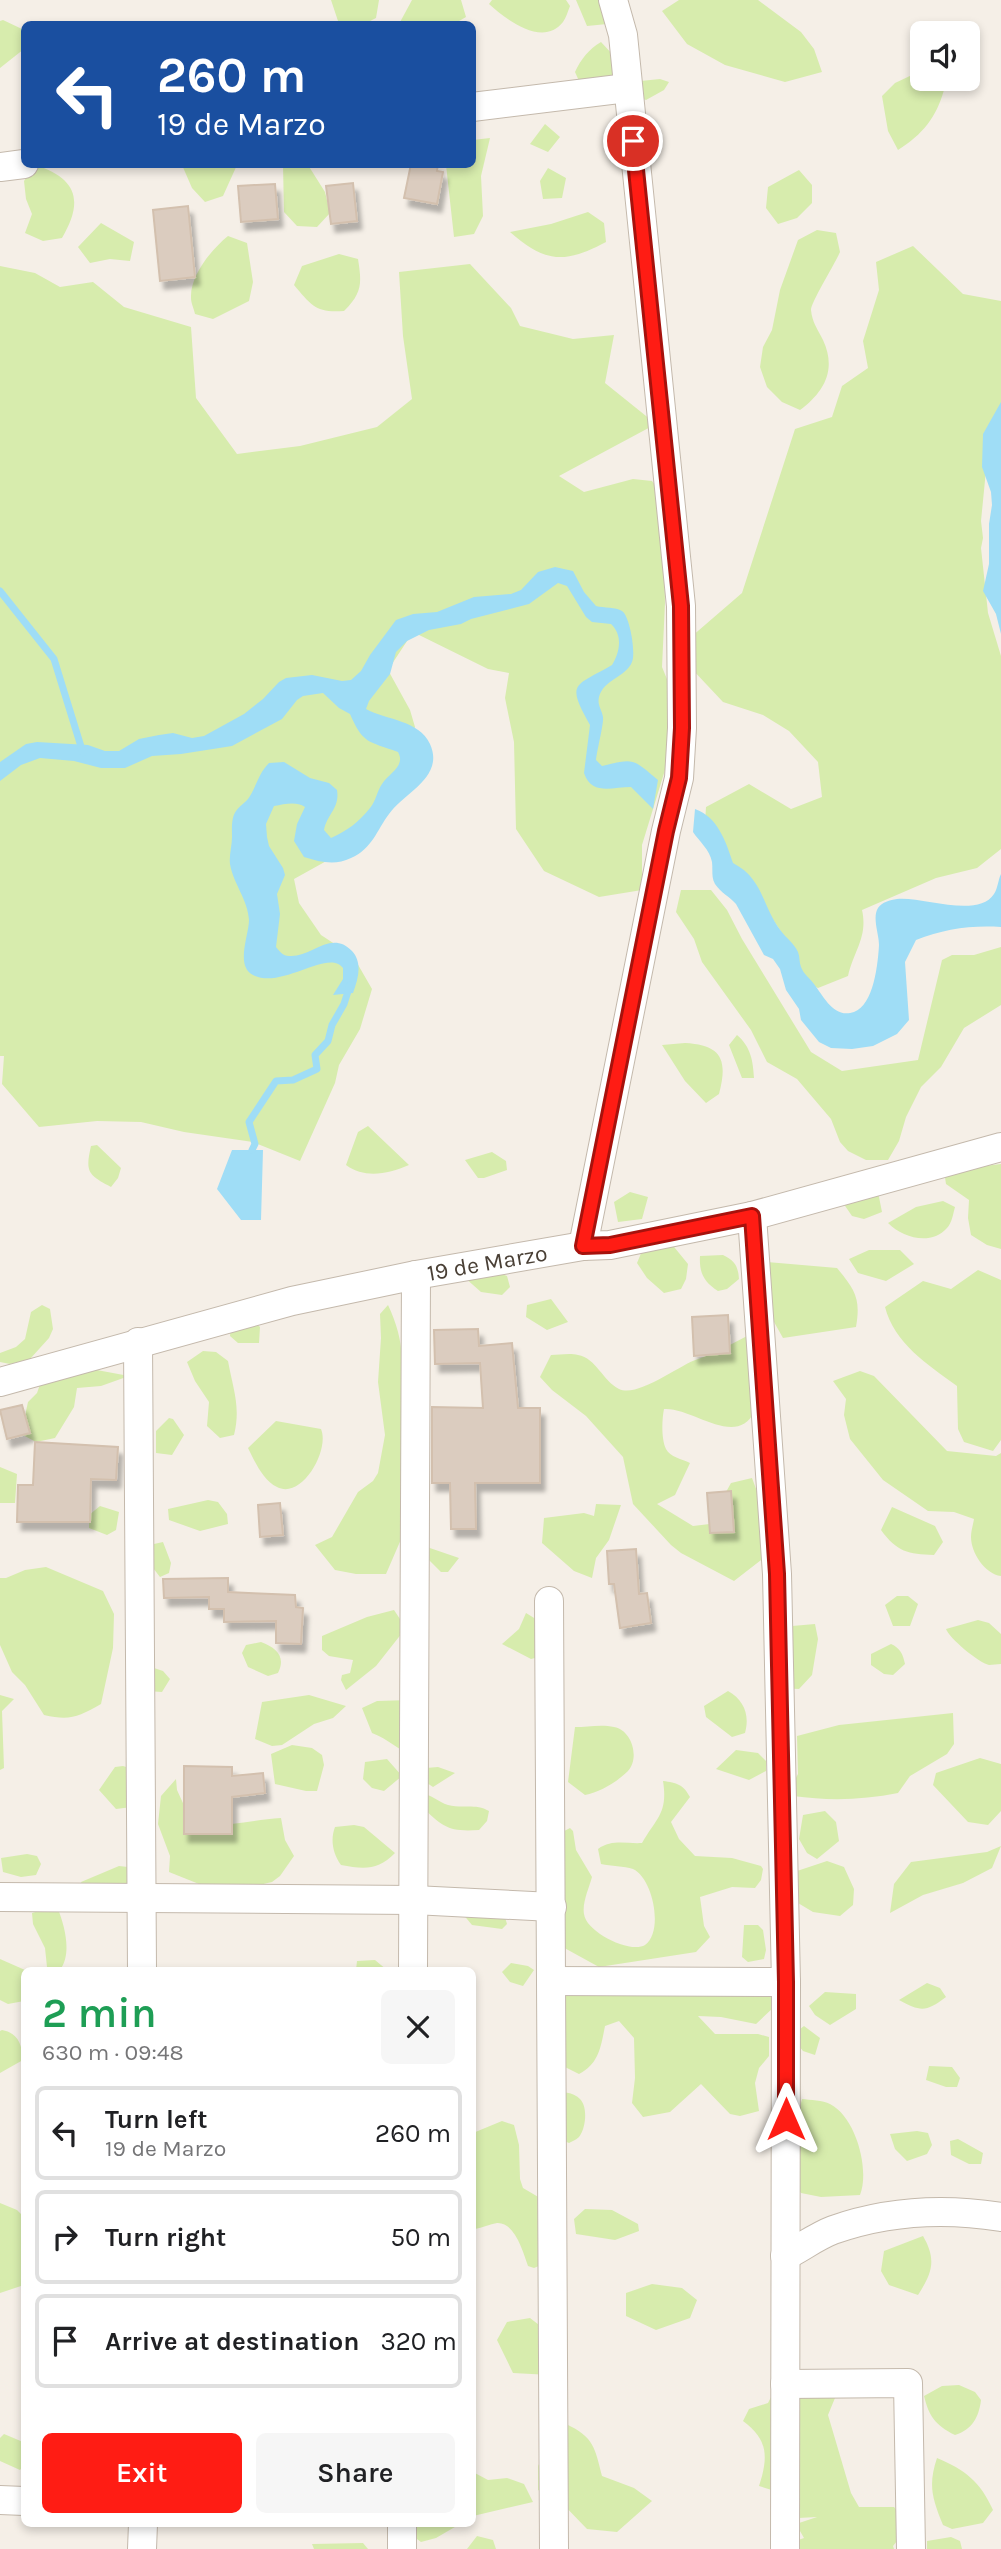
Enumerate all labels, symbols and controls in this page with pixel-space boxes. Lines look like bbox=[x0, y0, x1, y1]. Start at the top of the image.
map controls bbox=[910, 21, 980, 91]
button: sound bbox=[910, 21, 980, 91]
text: 260 m bbox=[157, 47, 306, 104]
icon: left bbox=[42, 49, 133, 140]
text: 19 de Marzo bbox=[157, 106, 326, 143]
pin bbox=[603, 111, 663, 171]
icon: arrive bbox=[614, 122, 652, 160]
street label: 19 de Marzo bbox=[425, 1239, 549, 1286]
text: 2 min bbox=[42, 1988, 157, 2038]
button: close bbox=[381, 1990, 455, 2064]
text: 630 m · 09:48 bbox=[42, 2039, 184, 2066]
position arrow bbox=[749, 2082, 823, 2156]
text: Turn left bbox=[105, 2104, 207, 2135]
icon: left bbox=[46, 2114, 84, 2152]
text: 260 m bbox=[375, 2118, 451, 2149]
text: 19 de Marzo bbox=[105, 2135, 226, 2162]
icon: right bbox=[46, 2218, 84, 2256]
text: Turn right bbox=[105, 2222, 226, 2253]
text: 50 m bbox=[390, 2222, 451, 2253]
icon: arrive bbox=[46, 2322, 84, 2360]
text: Arrive at destination bbox=[105, 2326, 359, 2357]
text: 320 m bbox=[380, 2326, 457, 2357]
button: Exit bbox=[42, 2433, 242, 2513]
button: Share bbox=[256, 2433, 455, 2513]

